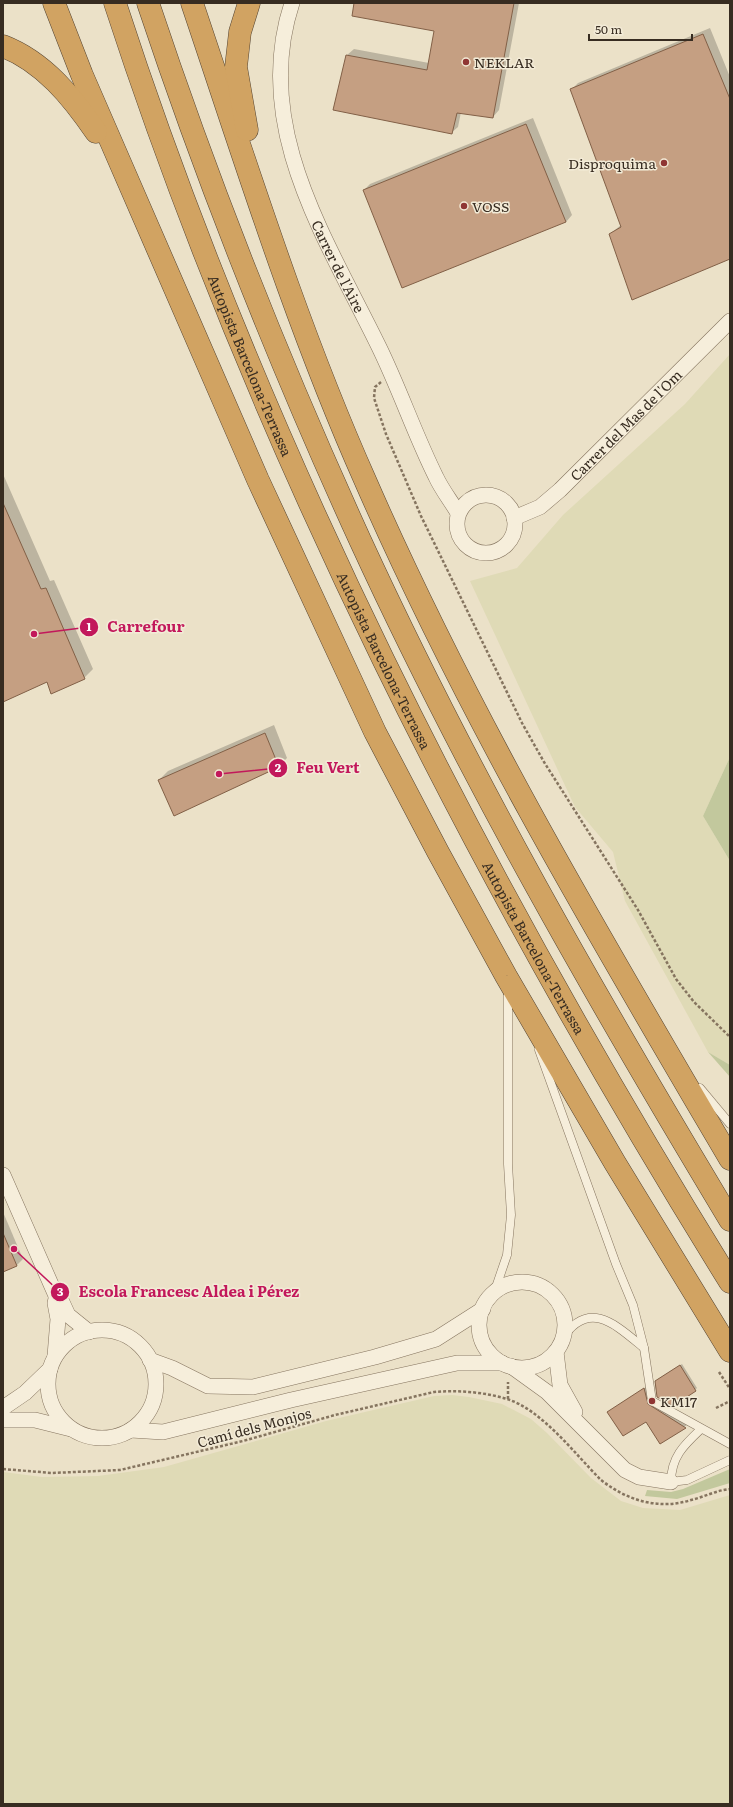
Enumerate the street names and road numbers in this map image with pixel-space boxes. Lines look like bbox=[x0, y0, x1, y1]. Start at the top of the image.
street label: Carrer de l'Aire bbox=[307, 217, 370, 316]
street label: Autopista Barcelona-Terrassa bbox=[204, 272, 298, 460]
street label: Carrer del Mas de l'Om bbox=[565, 364, 686, 485]
street label: Autopista Barcelona-Terrassa bbox=[333, 568, 436, 753]
street label: Autopista Barcelona-Terrassa bbox=[478, 857, 590, 1038]
street label: Camí dels Monjos bbox=[195, 1402, 313, 1452]

